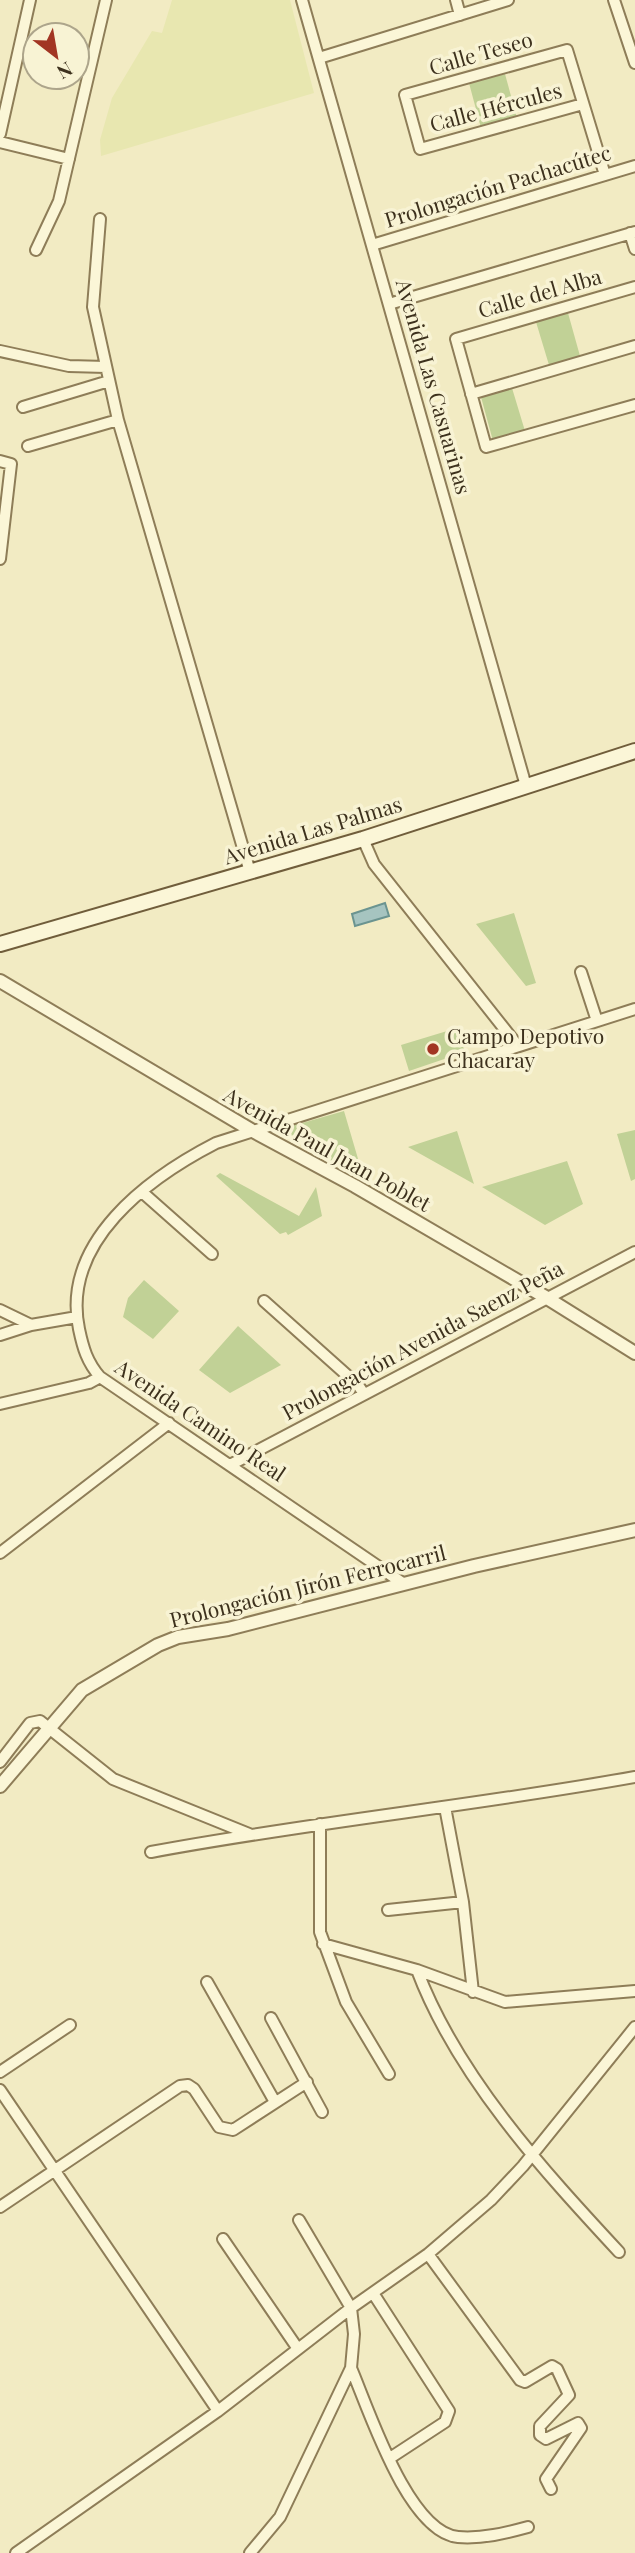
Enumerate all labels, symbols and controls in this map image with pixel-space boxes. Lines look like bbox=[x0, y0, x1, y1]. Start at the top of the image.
north arrow bbox=[21, 21, 91, 91]
street label: Calle Teseo bbox=[425, 24, 535, 80]
text: N bbox=[52, 57, 78, 86]
street label: Calle Hércules bbox=[426, 75, 565, 137]
street label: Prolongación Pachacútec bbox=[381, 137, 614, 233]
street label: Calle del Alba bbox=[474, 261, 605, 323]
street label: Avenida Las Casuarinas bbox=[391, 275, 479, 497]
street label: Avenida Las Palmas bbox=[219, 789, 405, 870]
place label: Campo Depotivo Chacaray bbox=[447, 1021, 604, 1073]
marker: Campo Depotivo Chacaray bbox=[425, 1041, 441, 1057]
street label: Avenida Paul Juan Poblet bbox=[219, 1079, 437, 1217]
street label: Prolongación Avenida Saenz Peña bbox=[277, 1253, 568, 1425]
street label: Avenida Camino Real bbox=[110, 1351, 292, 1487]
street label: Prolongación Jirón Ferrocarril bbox=[167, 1537, 448, 1633]

